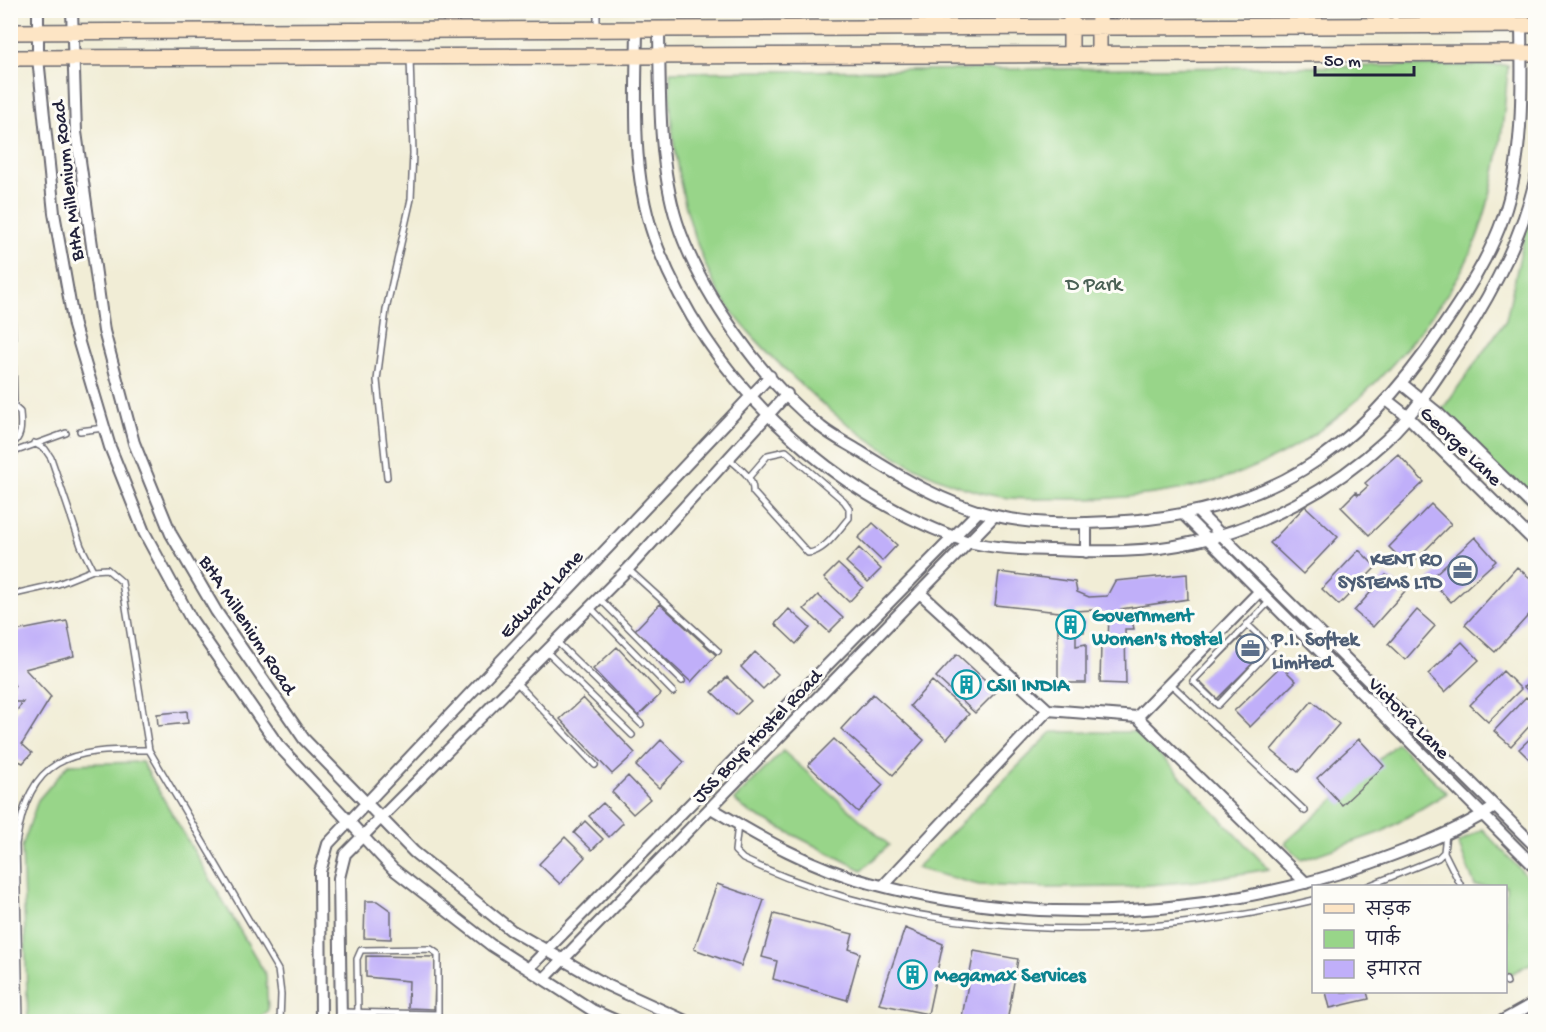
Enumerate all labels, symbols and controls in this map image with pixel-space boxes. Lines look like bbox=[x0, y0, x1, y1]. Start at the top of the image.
scale bar bbox=[1315, 39, 1414, 77]
text: 50 m bbox=[1324, 52, 1361, 73]
street label: BHA Millenium Road bbox=[48, 97, 91, 263]
park label: D Park bbox=[1064, 275, 1124, 298]
street label: George Lane bbox=[1414, 403, 1506, 493]
street label: Edward Lane bbox=[496, 546, 590, 644]
place label: KENT RO SYSTEMS LTD bbox=[1338, 550, 1443, 596]
street label: BHA Millenium Road bbox=[192, 551, 301, 702]
office icon: KENT RO SYSTEMS LTD bbox=[1447, 554, 1479, 586]
place label: Government Women's Hostel bbox=[1091, 606, 1223, 652]
building icon: Government Women's Hostel bbox=[1055, 609, 1087, 641]
place label: P.I. Softek Limited bbox=[1271, 630, 1360, 676]
office icon: P.I. Softek Limited bbox=[1235, 633, 1267, 665]
street label: JSS Boys Hostel Road bbox=[689, 664, 830, 809]
building icon: CSII INDIA bbox=[950, 668, 982, 700]
street label: Victoria Lane bbox=[1361, 673, 1454, 766]
place label: CSII INDIA bbox=[986, 676, 1071, 699]
legend bbox=[1312, 885, 1507, 993]
text: सड़क bbox=[1365, 901, 1411, 922]
text: पार्क bbox=[1365, 925, 1401, 952]
building icon: Megamax Services bbox=[897, 958, 929, 990]
text: इमारत bbox=[1366, 960, 1422, 982]
place label: Megamax Services bbox=[934, 966, 1087, 989]

